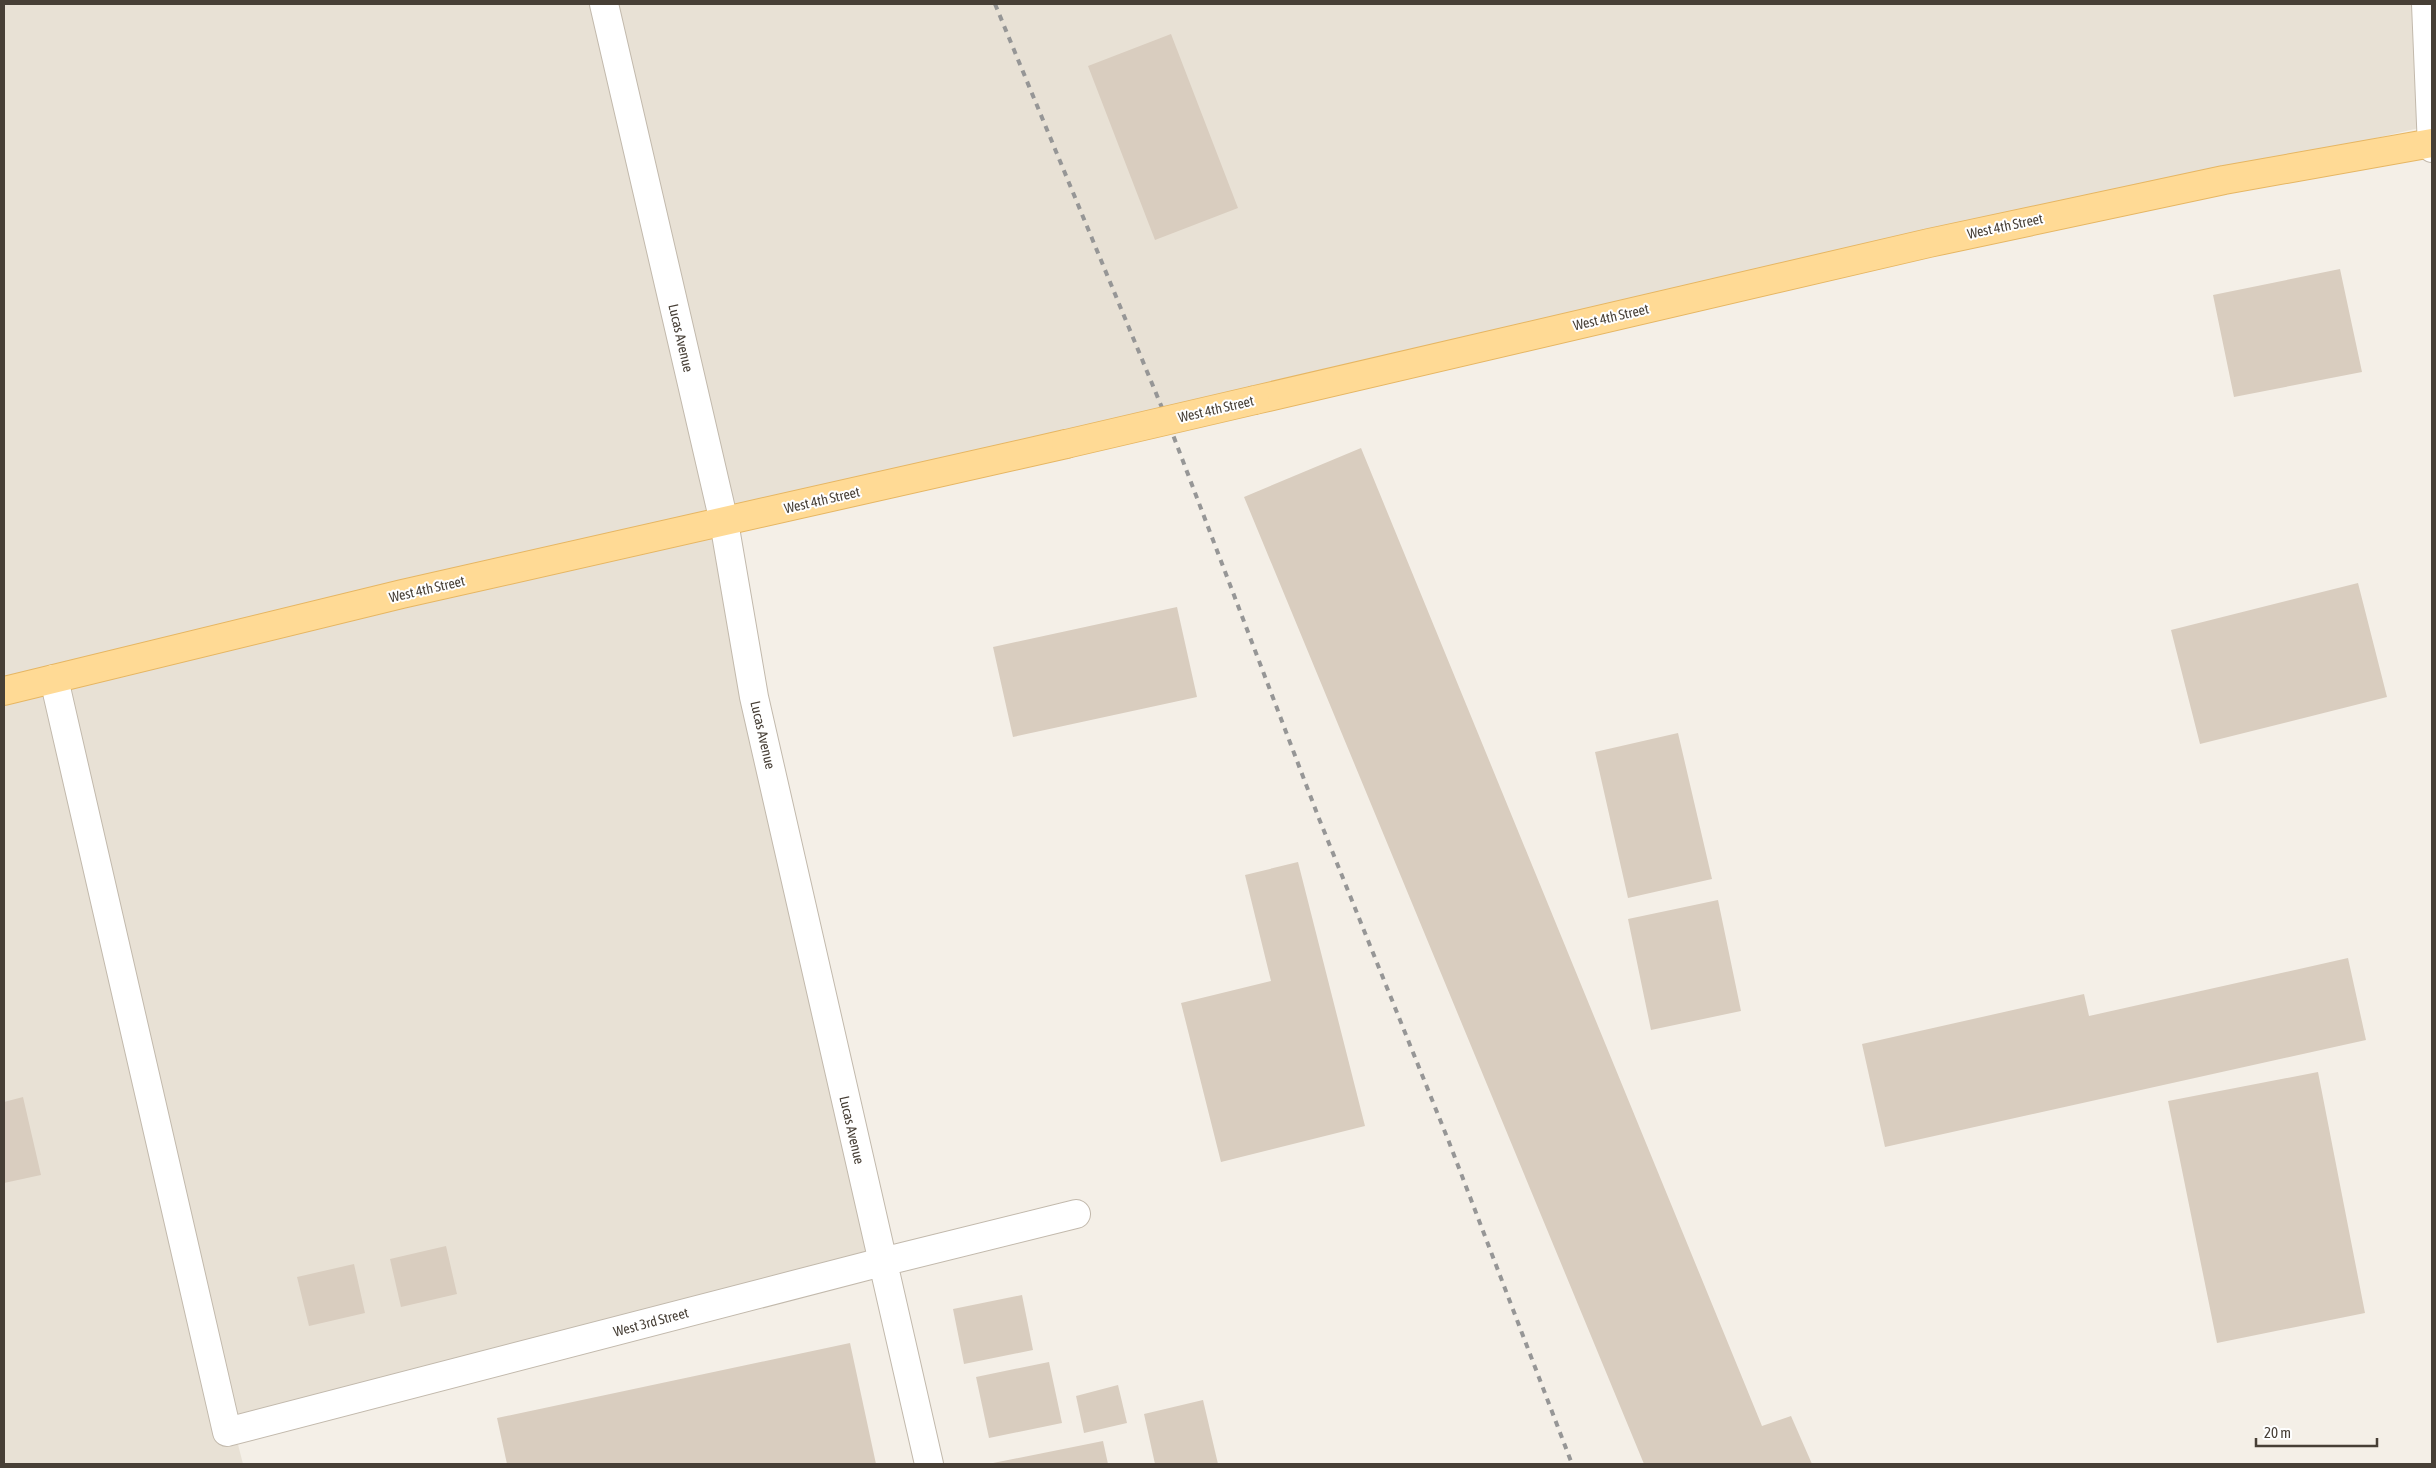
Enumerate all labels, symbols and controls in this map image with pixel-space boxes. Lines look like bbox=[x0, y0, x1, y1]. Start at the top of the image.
street label: West 4th Street bbox=[1966, 210, 2044, 242]
street label: West 4th Street bbox=[1572, 301, 1650, 333]
street label: Lucas Avenue bbox=[665, 302, 697, 374]
street label: West 4th Street bbox=[1177, 393, 1255, 425]
street label: West 4th Street bbox=[783, 484, 861, 516]
street label: West 4th Street bbox=[388, 573, 466, 605]
street label: Lucas Avenue bbox=[747, 699, 779, 771]
street label: Lucas Avenue bbox=[836, 1094, 868, 1166]
street label: West 3rd Street bbox=[612, 1304, 690, 1340]
scale bar bbox=[2256, 1416, 2377, 1448]
text: 20 m bbox=[2264, 1424, 2291, 1441]

